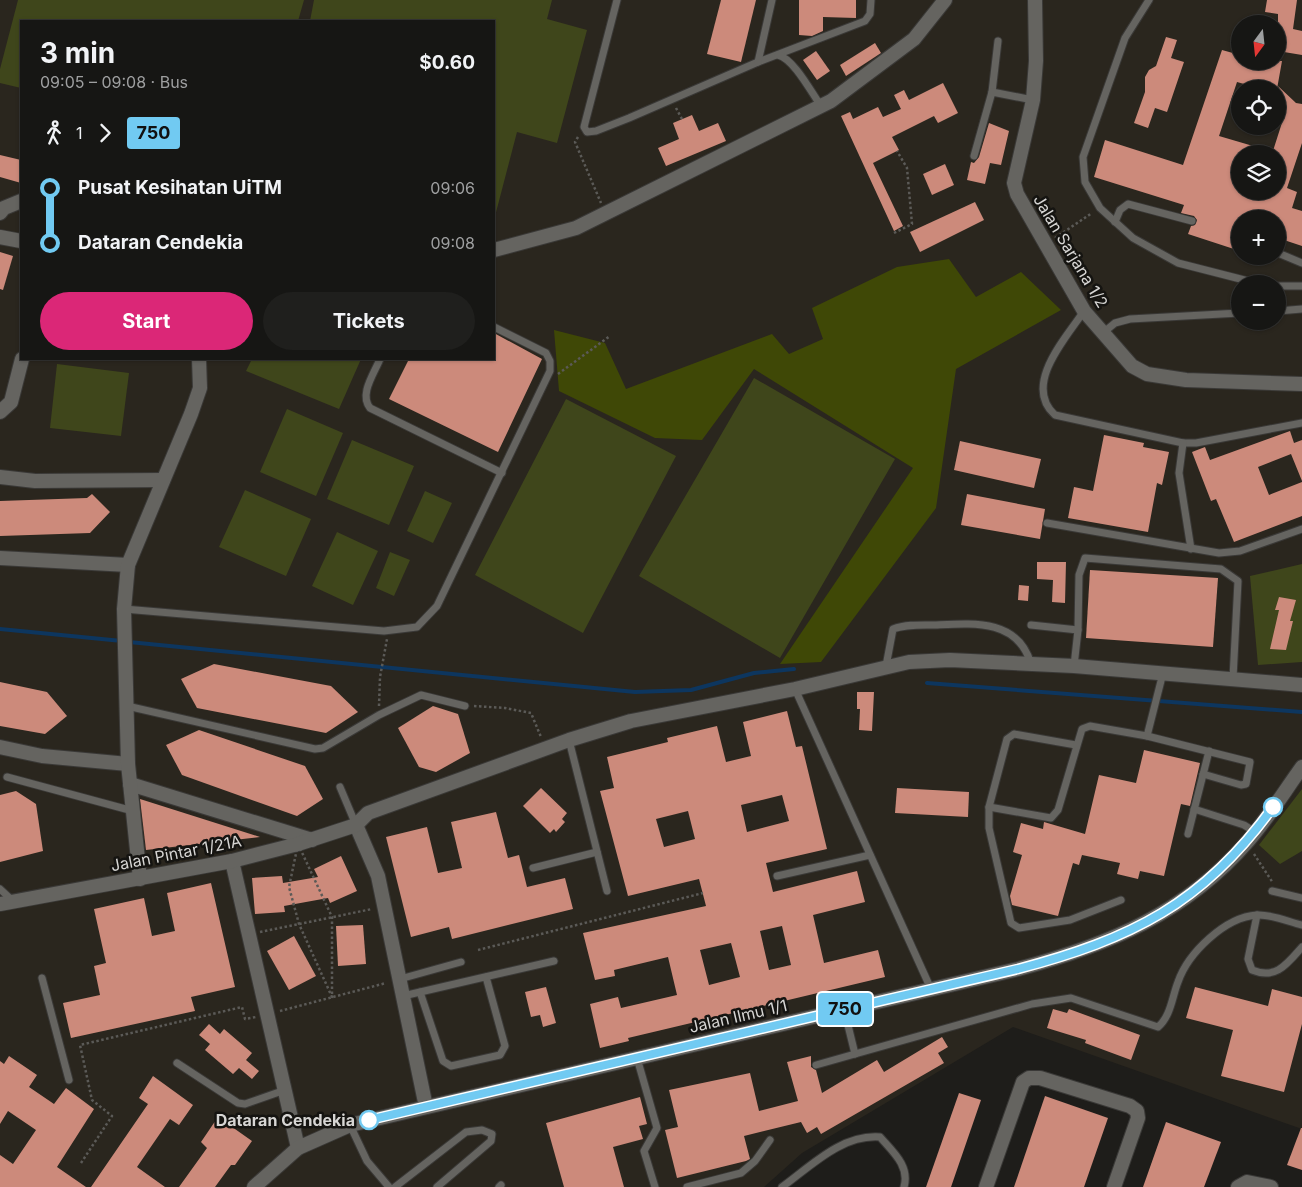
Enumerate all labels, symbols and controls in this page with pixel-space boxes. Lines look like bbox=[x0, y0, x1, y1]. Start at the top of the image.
north arrow bbox=[1231, 15, 1286, 70]
map controls bbox=[1231, 15, 1286, 330]
text: 3 min bbox=[40, 36, 115, 70]
text: $0.60 bbox=[419, 51, 475, 74]
text: 09:05 – 09:08 · Bus bbox=[40, 72, 188, 92]
button: locate bbox=[1231, 80, 1286, 135]
icon: walk bbox=[40, 119, 68, 147]
icon: forward bbox=[91, 119, 119, 147]
text: 750 bbox=[137, 122, 170, 143]
text: 1 bbox=[76, 123, 83, 143]
button: layers bbox=[1231, 145, 1286, 200]
text: Pusat Kesihatan UiTM bbox=[78, 176, 282, 199]
text: 09:06 bbox=[430, 178, 475, 198]
street label: Jalan Sarjana 1/2 bbox=[1029, 191, 1113, 311]
button: + bbox=[1231, 210, 1286, 265]
text: Dataran Cendekia bbox=[78, 231, 243, 254]
text: 09:08 bbox=[430, 233, 475, 253]
button: − bbox=[1231, 275, 1286, 330]
button: Start bbox=[40, 292, 253, 350]
button: Tickets bbox=[263, 292, 475, 350]
unlabelled marker bbox=[1263, 797, 1283, 817]
street label: Jalan Pintar 1/21A bbox=[109, 831, 243, 875]
line badge: 750 bbox=[816, 993, 874, 1025]
street label: Jalan Ilmu 1/1 bbox=[687, 995, 789, 1037]
text: 750 bbox=[828, 998, 862, 1019]
place label: Dataran Cendekia bbox=[216, 1110, 355, 1130]
marker: Dataran Cendekia bbox=[359, 1110, 379, 1130]

